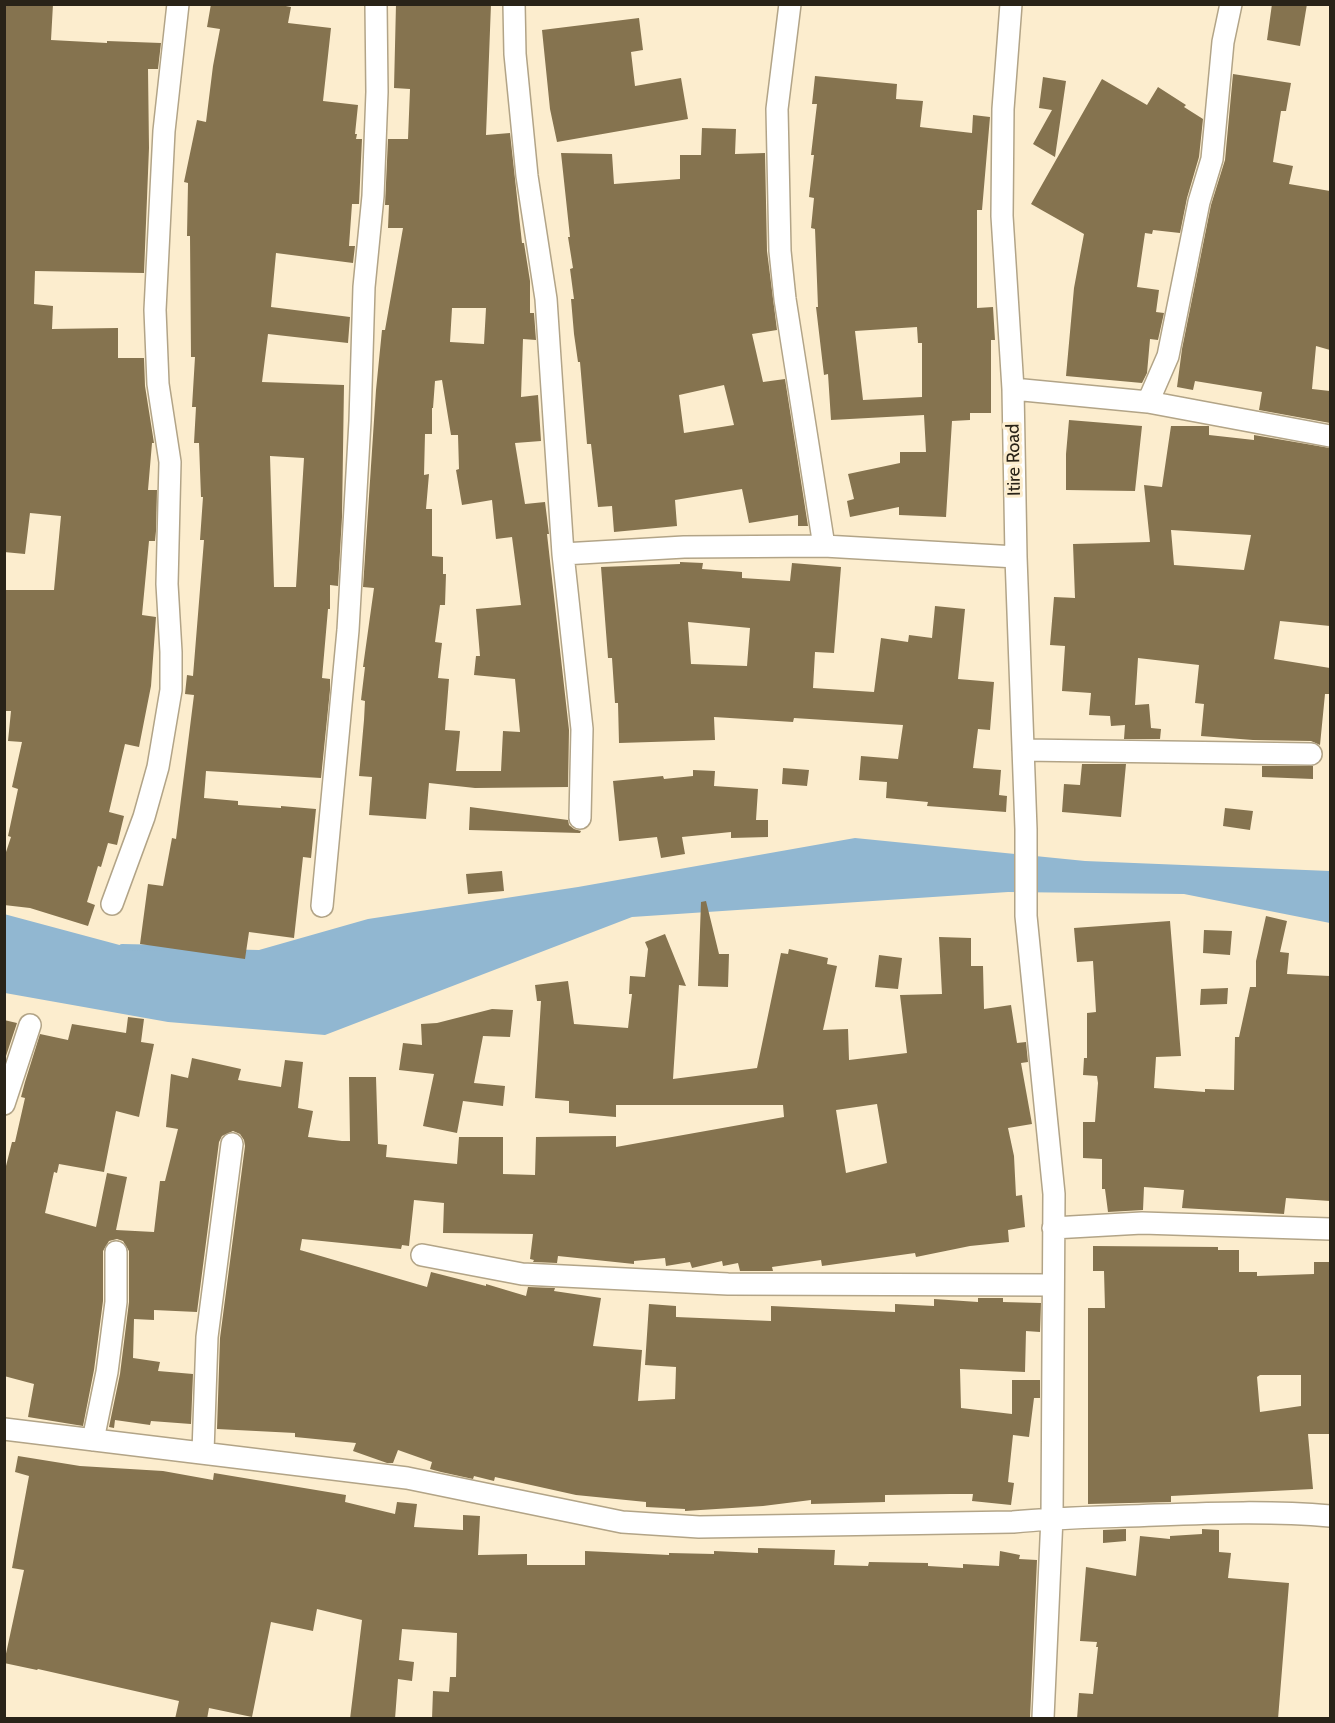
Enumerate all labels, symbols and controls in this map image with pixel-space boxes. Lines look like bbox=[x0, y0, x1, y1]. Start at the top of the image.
street label: Itire Road bbox=[1003, 424, 1025, 496]

